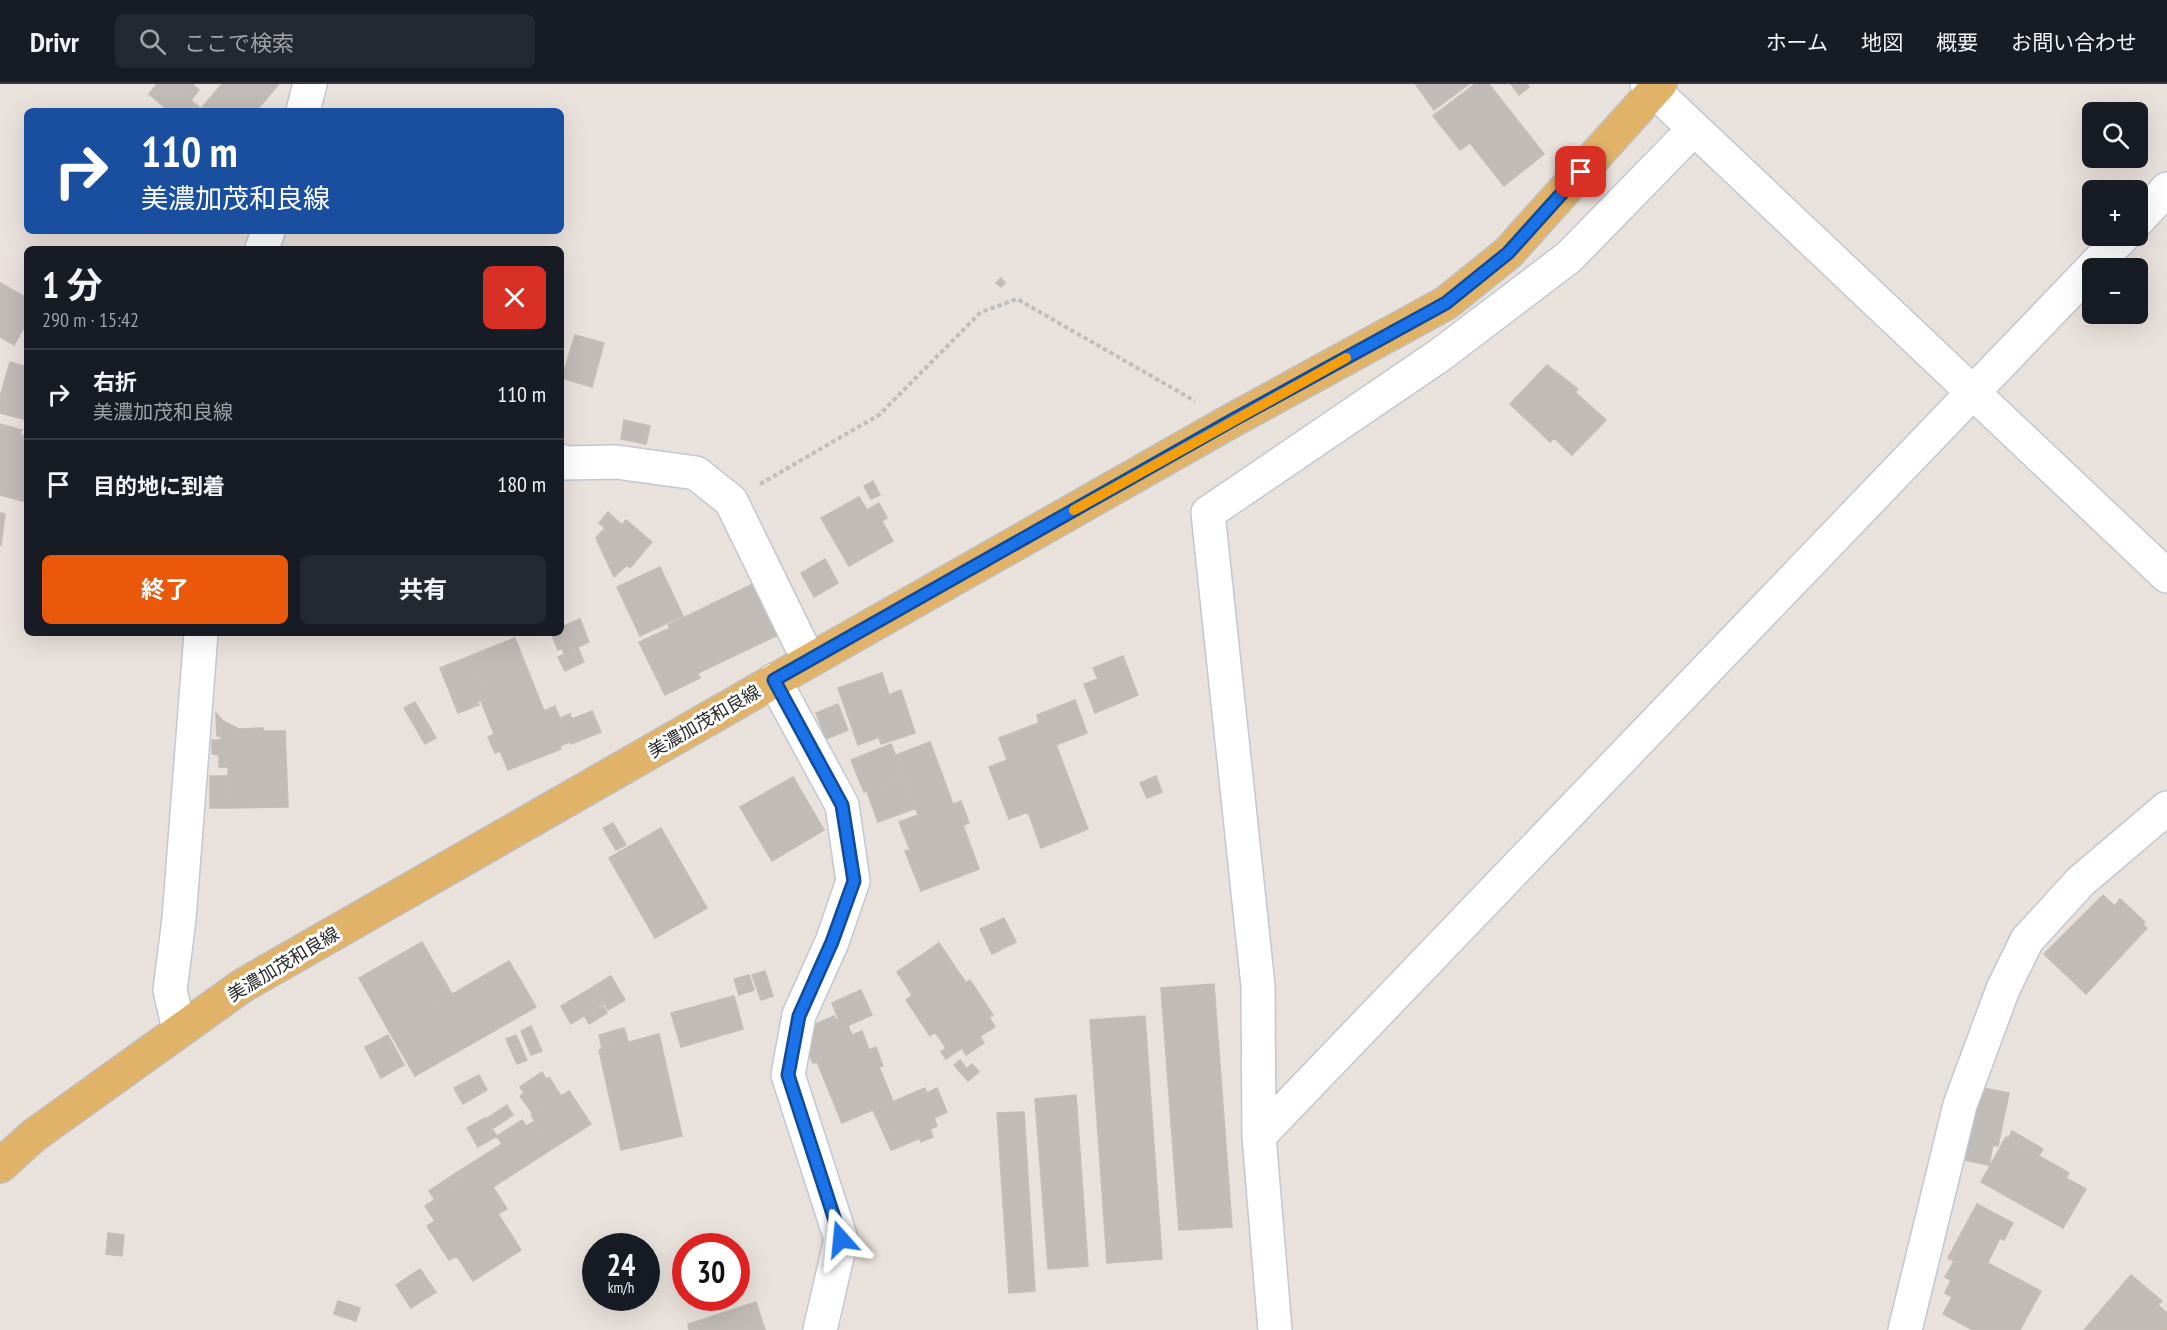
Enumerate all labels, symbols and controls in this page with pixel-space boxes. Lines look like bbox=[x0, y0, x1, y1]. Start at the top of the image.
search box bbox=[115, 14, 535, 68]
text: Drivr bbox=[30, 23, 79, 60]
icon: search bbox=[136, 25, 169, 58]
text: ここで検索 bbox=[184, 29, 294, 57]
text: ホーム bbox=[1766, 29, 1828, 56]
text: 地図 bbox=[1861, 29, 1903, 56]
text: 概要 bbox=[1936, 29, 1978, 56]
text: お問い合わせ bbox=[2011, 29, 2137, 56]
map controls bbox=[2082, 102, 2148, 324]
button: search bbox=[2082, 102, 2148, 168]
text: 110 m bbox=[141, 124, 238, 179]
icon: right bbox=[42, 132, 120, 210]
pin bbox=[1555, 146, 1606, 197]
icon: arrive bbox=[1564, 155, 1597, 188]
button: + bbox=[2082, 180, 2148, 246]
text: 美濃加茂和良線 bbox=[141, 181, 330, 215]
button: − bbox=[2082, 258, 2148, 324]
text: 1 分 bbox=[42, 261, 103, 308]
button: close bbox=[483, 266, 546, 329]
text: 290 m · 15:42 bbox=[42, 307, 139, 333]
text: 右折 bbox=[93, 368, 137, 396]
icon: right bbox=[42, 378, 75, 411]
text: 110 m bbox=[497, 380, 546, 408]
text: 美濃加茂和良線 bbox=[93, 399, 233, 425]
icon: arrive bbox=[42, 468, 75, 501]
text: 180 m bbox=[497, 470, 546, 498]
text: 目的地に到着 bbox=[93, 472, 225, 500]
button: 終了 bbox=[42, 555, 288, 624]
button: 共有 bbox=[300, 555, 546, 624]
street label: 美濃加茂和良線 bbox=[644, 680, 764, 762]
street label: 美濃加茂和良線 bbox=[223, 922, 343, 1006]
position arrow bbox=[809, 1207, 873, 1271]
speed limit sign: 30 bbox=[672, 1233, 750, 1311]
text: 24 bbox=[607, 1245, 635, 1284]
text: km/h bbox=[608, 1278, 634, 1297]

